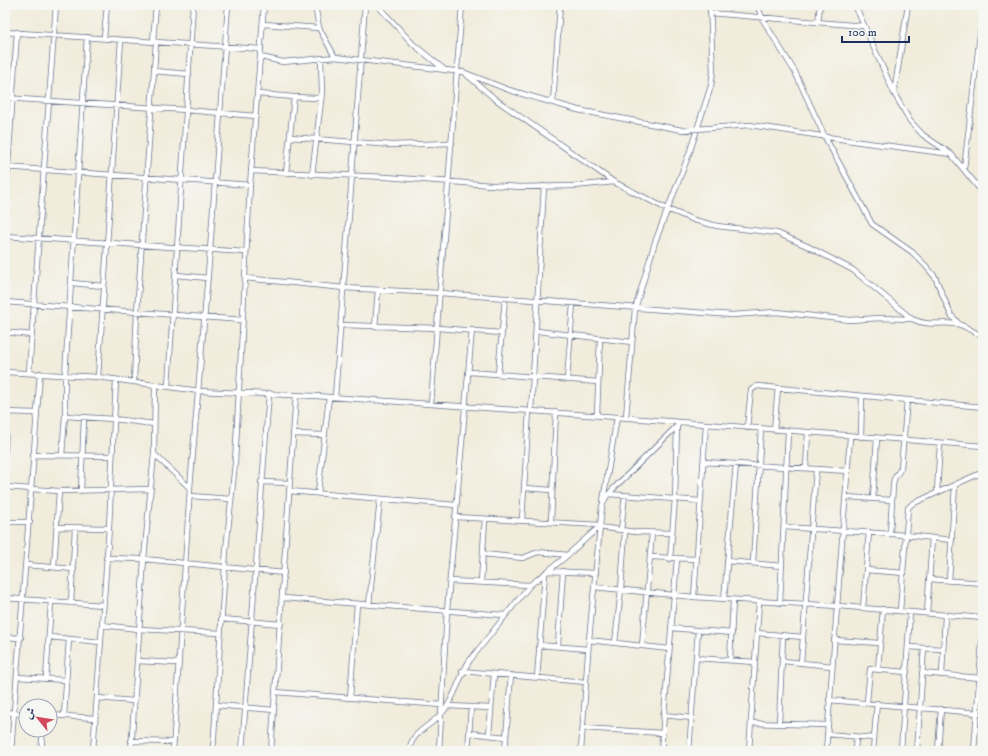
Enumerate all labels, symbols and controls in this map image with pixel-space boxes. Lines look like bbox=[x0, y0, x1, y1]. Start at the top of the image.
scale bar bbox=[842, 18, 909, 44]
text: 100 m bbox=[848, 25, 877, 40]
north arrow bbox=[18, 698, 58, 738]
text: ش bbox=[21, 705, 39, 722]

